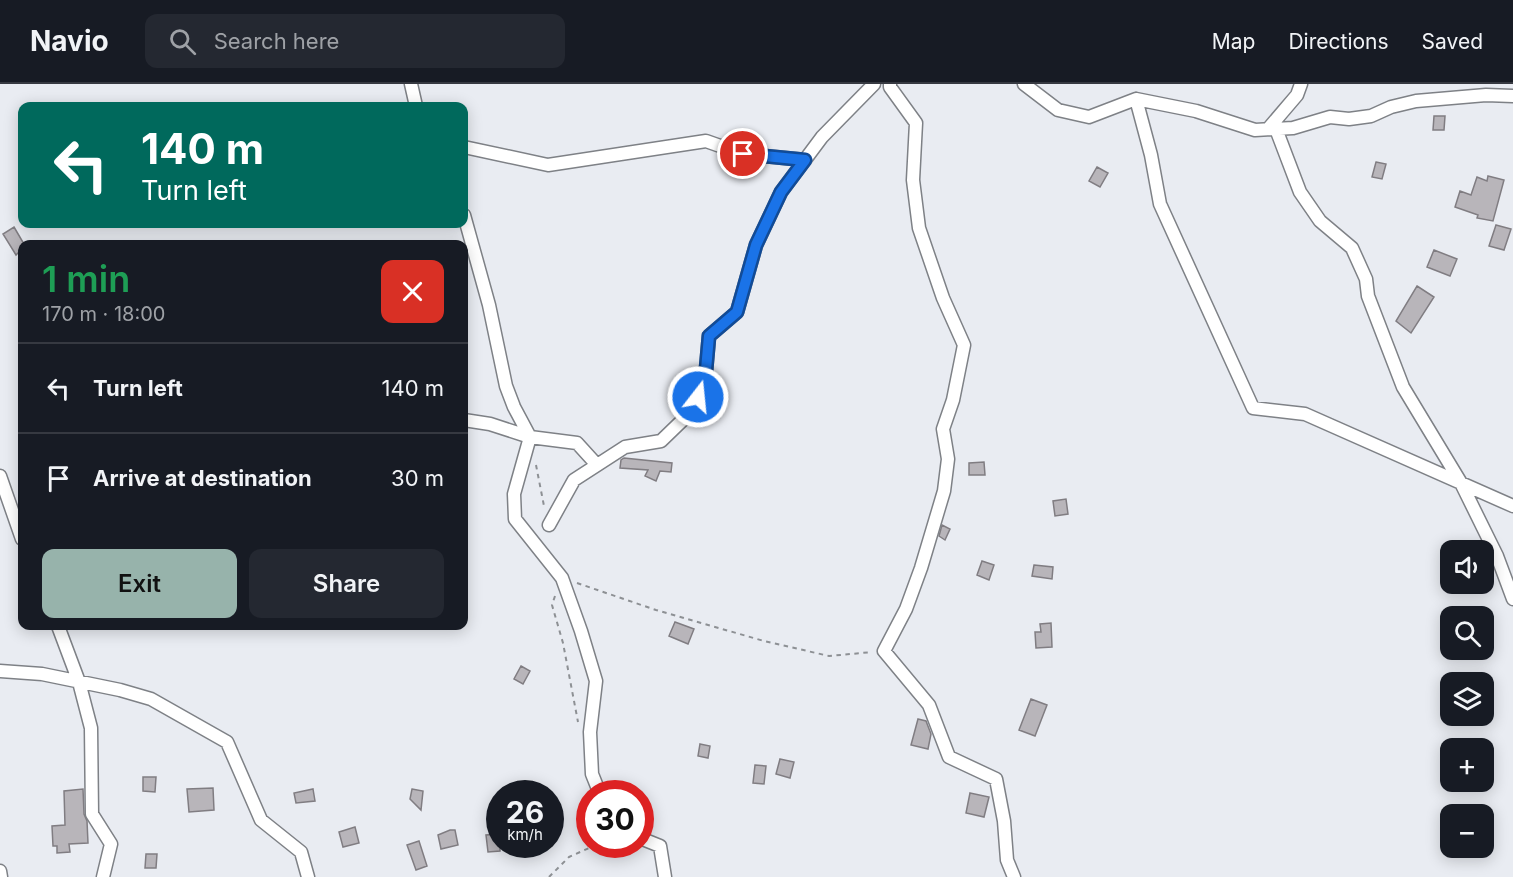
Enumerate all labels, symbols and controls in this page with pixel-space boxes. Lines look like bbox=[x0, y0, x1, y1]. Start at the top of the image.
search box bbox=[145, 14, 565, 68]
text: Navio bbox=[30, 24, 109, 58]
icon: search bbox=[166, 25, 199, 58]
text: Search here bbox=[214, 28, 339, 54]
text: Map bbox=[1212, 29, 1255, 54]
text: Directions bbox=[1288, 29, 1389, 54]
text: Saved bbox=[1422, 29, 1483, 54]
text: 140 m bbox=[141, 123, 264, 174]
icon: left bbox=[42, 126, 120, 204]
pin bbox=[717, 128, 768, 179]
icon: arrive bbox=[726, 137, 759, 170]
text: Turn left bbox=[141, 174, 247, 207]
text: 1 min bbox=[42, 257, 130, 301]
button: close bbox=[381, 260, 444, 323]
text: 170 m · 18:00 bbox=[42, 302, 165, 326]
position arrow bbox=[666, 365, 730, 429]
icon: left bbox=[42, 372, 75, 405]
text: Turn left bbox=[93, 375, 183, 401]
text: 140 m bbox=[382, 375, 444, 401]
icon: arrive bbox=[42, 462, 75, 495]
text: Arrive at destination bbox=[93, 465, 312, 491]
text: 30 m bbox=[391, 465, 444, 491]
map controls bbox=[1440, 540, 1494, 858]
button: sound bbox=[1440, 540, 1494, 594]
button: Exit bbox=[42, 549, 237, 618]
button: Share bbox=[249, 549, 444, 618]
button: search bbox=[1440, 606, 1494, 660]
button: layers bbox=[1440, 672, 1494, 726]
button: + bbox=[1440, 738, 1494, 792]
speed limit sign: 30 bbox=[576, 780, 654, 858]
text: 26 bbox=[506, 794, 544, 830]
button: − bbox=[1440, 804, 1494, 858]
text: km/h bbox=[507, 825, 543, 844]

